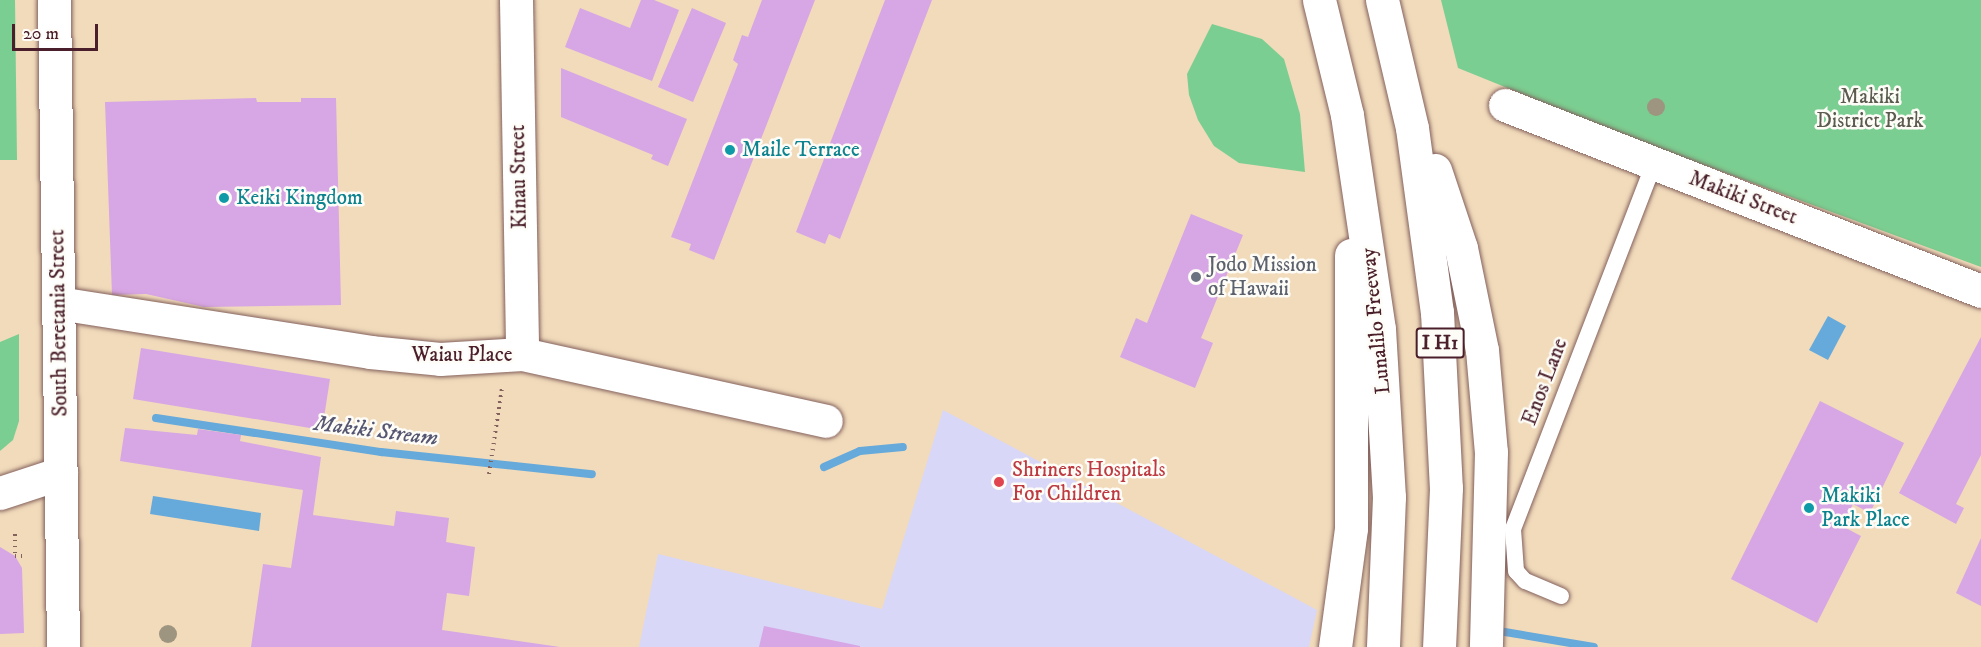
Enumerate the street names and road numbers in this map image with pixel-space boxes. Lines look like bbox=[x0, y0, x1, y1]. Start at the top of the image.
street label: Kinau Street bbox=[505, 125, 533, 229]
street label: Makiki Street bbox=[1685, 166, 1801, 230]
street label: South Beretania Street bbox=[45, 229, 73, 417]
street label: Lunalilo Freeway bbox=[1356, 247, 1396, 395]
road number: I H1 bbox=[1414, 326, 1466, 360]
street label: Enos Lane bbox=[1517, 335, 1573, 429]
street label: Waiau Place bbox=[412, 342, 512, 368]

